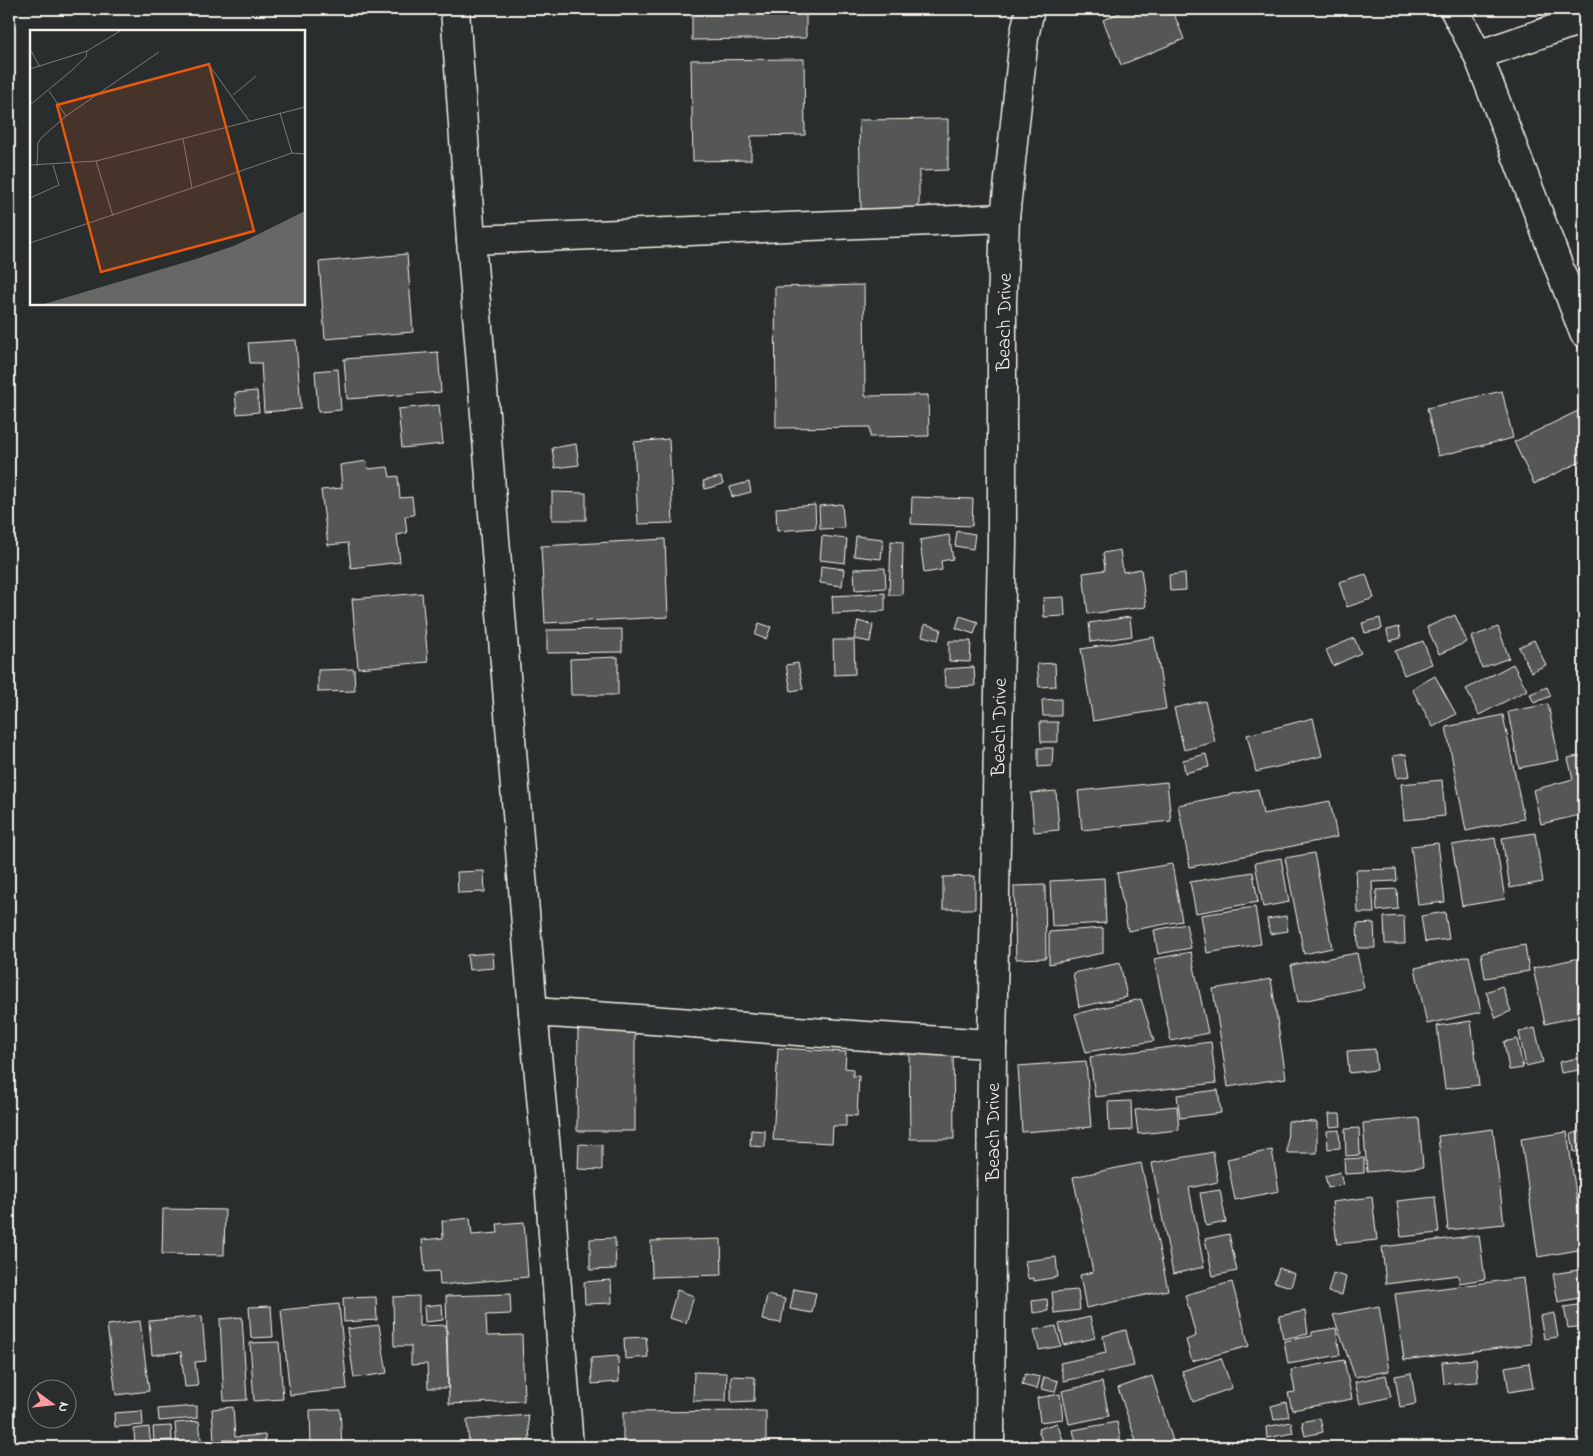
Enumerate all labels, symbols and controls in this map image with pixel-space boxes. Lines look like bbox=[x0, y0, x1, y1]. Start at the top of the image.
inset map bbox=[30, 30, 305, 305]
street label: Beach Drive bbox=[990, 273, 1021, 372]
street label: Beach Drive bbox=[985, 678, 1016, 777]
street label: Beach Drive bbox=[980, 1083, 1009, 1182]
north arrow bbox=[28, 1378, 78, 1428]
text: N bbox=[52, 1400, 74, 1414]

